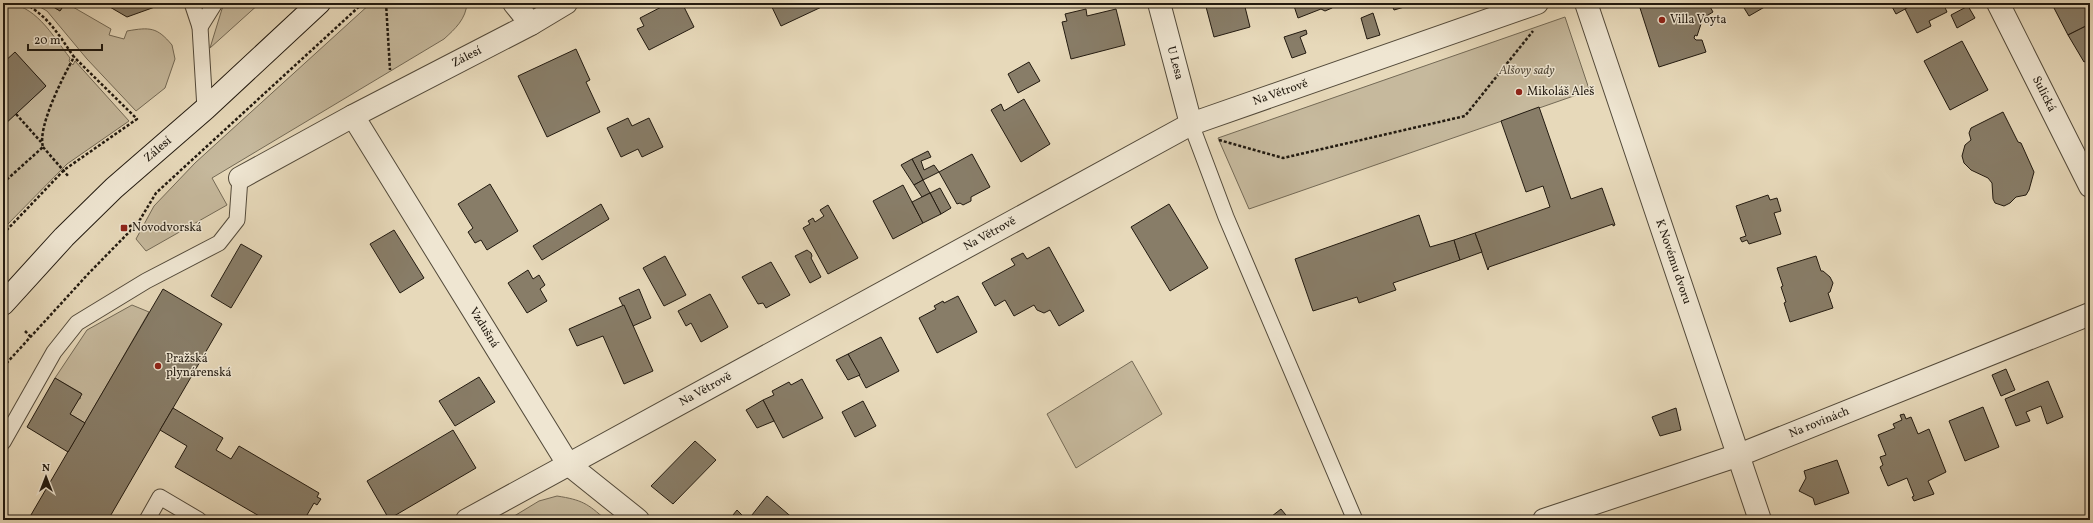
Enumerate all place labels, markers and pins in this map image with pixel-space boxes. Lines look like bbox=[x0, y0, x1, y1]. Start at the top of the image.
place label: Villa Voyta bbox=[1670, 12, 1726, 28]
marker: Villa Voyta bbox=[1657, 15, 1667, 25]
place label: Mikoláš Aleš bbox=[1527, 84, 1594, 100]
marker: Mikoláš Aleš bbox=[1514, 87, 1524, 97]
place label: Novodvorská bbox=[132, 220, 202, 236]
marker: Novodvorská bbox=[119, 223, 129, 233]
place label: Pražská plynárenská bbox=[166, 351, 232, 381]
marker: Pražská plynárenská bbox=[153, 361, 163, 371]

